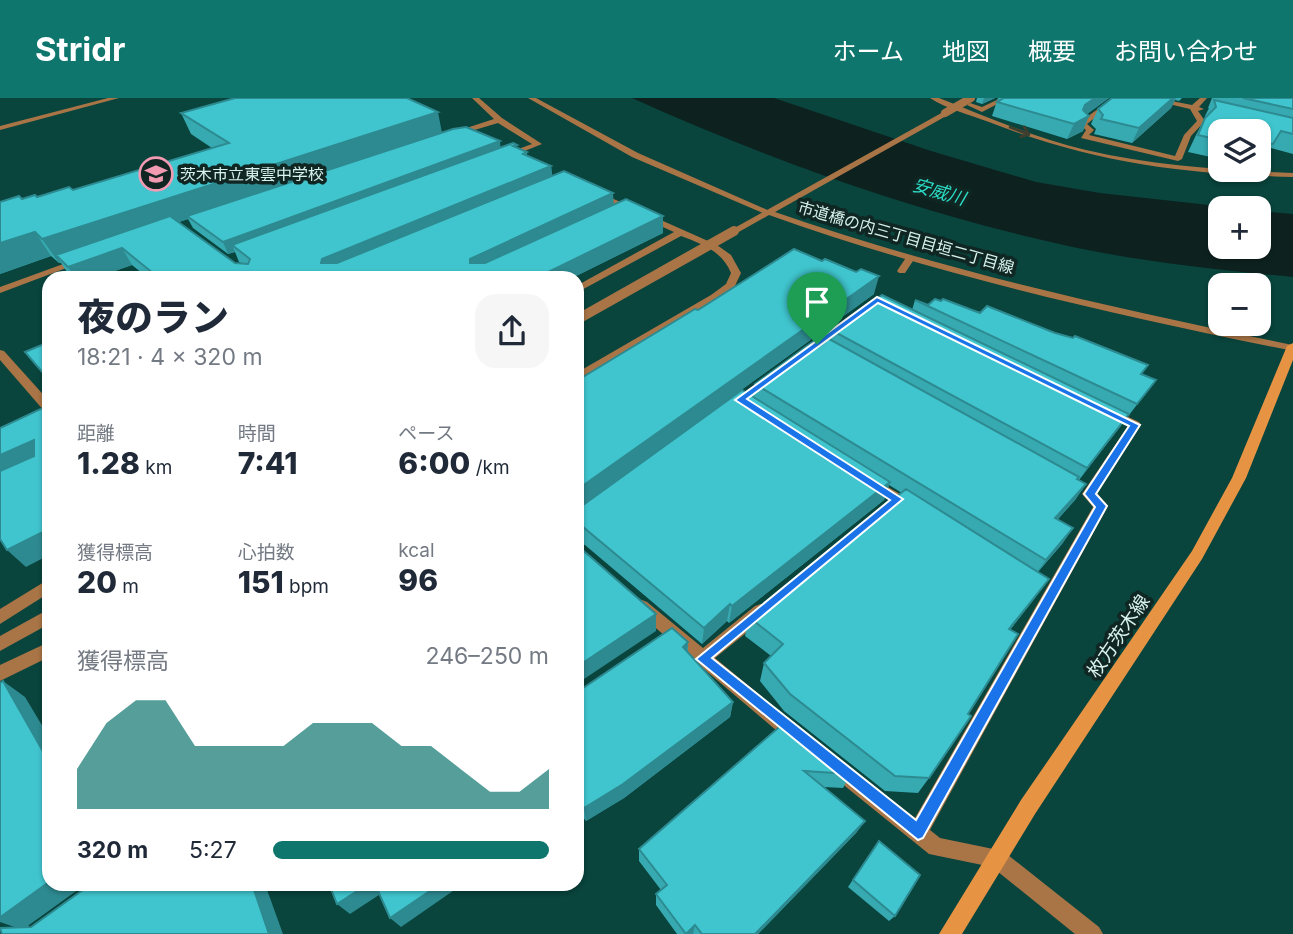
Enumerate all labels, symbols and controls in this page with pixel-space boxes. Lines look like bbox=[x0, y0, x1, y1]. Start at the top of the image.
text: Stridr bbox=[35, 29, 126, 69]
text: ホーム bbox=[833, 37, 904, 66]
text: 地図 bbox=[942, 37, 990, 66]
text: 概要 bbox=[1028, 37, 1076, 66]
text: お問い合わせ bbox=[1114, 37, 1258, 66]
map controls bbox=[1208, 119, 1271, 336]
button: layers bbox=[1208, 119, 1271, 182]
one-way arrow bbox=[1008, 125, 1030, 138]
school or university icon: 茨木市立東雲中学校 bbox=[137, 155, 175, 193]
place label: 茨木市立東雲中学校 bbox=[180, 164, 324, 184]
water label: 安威川 bbox=[910, 174, 970, 210]
button: + bbox=[1208, 196, 1271, 259]
street label: 市道橋の内三丁目目垣二丁目線 bbox=[796, 197, 1016, 277]
pin bbox=[787, 272, 847, 344]
button: − bbox=[1208, 273, 1271, 336]
icon: arrive bbox=[798, 283, 836, 321]
text: 夜のラン bbox=[77, 294, 229, 340]
button: share bbox=[475, 294, 549, 368]
text: 18:21 · 4 × 320 m bbox=[77, 343, 263, 371]
text: 距離 bbox=[77, 422, 115, 445]
text: 時間 bbox=[238, 422, 276, 445]
text: ペース bbox=[398, 422, 454, 445]
text: 1.28 bbox=[77, 445, 140, 481]
text: 7:41 bbox=[238, 445, 297, 481]
text: 6:00 bbox=[398, 445, 470, 481]
text: km bbox=[140, 456, 172, 479]
text: /km bbox=[470, 456, 510, 479]
text: kcal bbox=[398, 539, 435, 562]
text: 獲得標高 bbox=[77, 541, 153, 564]
text: 心拍数 bbox=[238, 541, 295, 564]
text: 96 bbox=[398, 562, 438, 598]
text: 20 bbox=[77, 564, 117, 600]
text: 151 bbox=[238, 564, 284, 600]
text: m bbox=[117, 575, 139, 598]
text: bpm bbox=[284, 575, 329, 598]
street label: 枚方茨木線 bbox=[1082, 590, 1155, 682]
text: 246–250 m bbox=[426, 642, 549, 670]
text: 獲得標高 bbox=[77, 647, 169, 675]
text: 320 m bbox=[77, 836, 148, 864]
text: 5:27 bbox=[189, 836, 237, 864]

